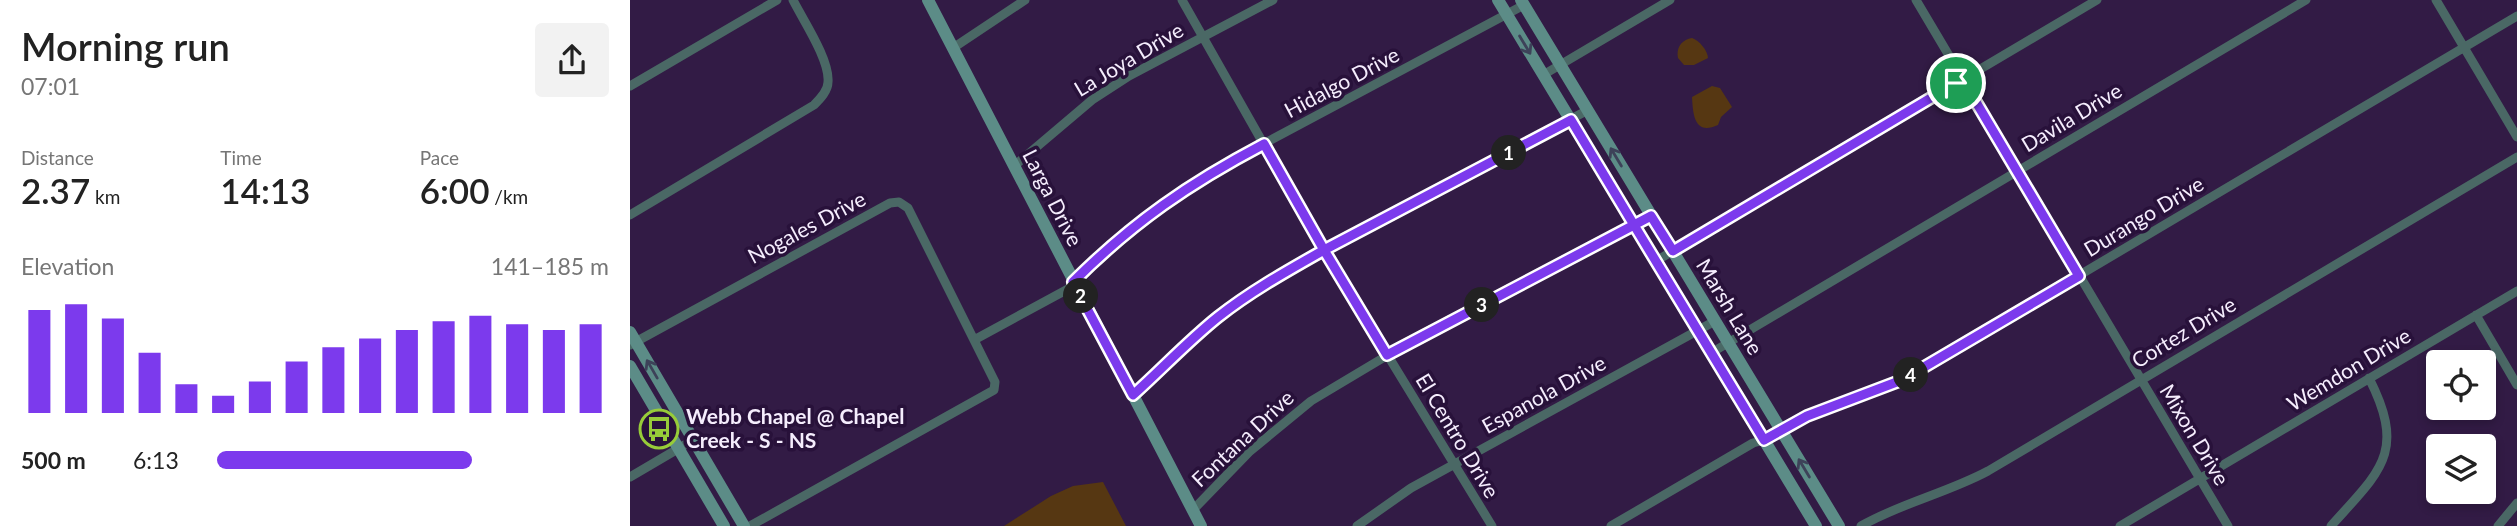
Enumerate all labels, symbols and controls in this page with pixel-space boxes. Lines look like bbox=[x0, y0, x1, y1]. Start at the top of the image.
street label: La Joya Drive bbox=[1069, 16, 1187, 101]
text: Morning run bbox=[21, 23, 230, 69]
button: share bbox=[535, 23, 609, 97]
one-way arrow bbox=[1519, 35, 1533, 55]
street label: Hidalgo Drive bbox=[1280, 41, 1403, 122]
pin bbox=[1926, 53, 1986, 113]
icon: arrive bbox=[1937, 64, 1975, 102]
text: 07:01 bbox=[21, 72, 80, 100]
street label: Davila Drive bbox=[2017, 77, 2126, 156]
pin: 1 bbox=[1492, 136, 1526, 170]
text: 1 bbox=[1503, 141, 1514, 164]
street label: Larga Drive bbox=[1018, 145, 1088, 250]
text: Distance bbox=[21, 146, 94, 169]
text: Time bbox=[220, 146, 262, 169]
text: Pace bbox=[420, 146, 459, 169]
one-way arrow bbox=[1609, 148, 1623, 168]
text: 2.37 bbox=[21, 169, 90, 211]
text: 14:13 bbox=[220, 169, 310, 211]
text: 6:00 bbox=[420, 169, 489, 211]
street label: Durango Drive bbox=[2079, 170, 2208, 261]
text: km bbox=[90, 185, 120, 208]
text: /km bbox=[489, 185, 528, 208]
street label: Nogales Drive bbox=[743, 185, 869, 268]
text: Elevation bbox=[21, 252, 114, 280]
text: 141–185 m bbox=[491, 252, 609, 280]
street label: Marsh Lane bbox=[1692, 254, 1769, 359]
pin: 2 bbox=[1064, 278, 1098, 314]
text: 2 bbox=[1075, 284, 1086, 307]
pin: 3 bbox=[1464, 288, 1500, 322]
street label: Cortez Drive bbox=[2127, 291, 2240, 373]
text: 3 bbox=[1476, 293, 1487, 316]
street label: Wemdon Drive bbox=[2282, 322, 2415, 415]
street label: Espanola Drive bbox=[1477, 349, 1610, 438]
map controls bbox=[2426, 350, 2496, 504]
button: locate bbox=[2426, 350, 2496, 420]
pin: 4 bbox=[1894, 358, 1928, 392]
one-way arrow bbox=[645, 360, 659, 380]
text: 4 bbox=[1905, 363, 1916, 386]
street label: El Centro Drive bbox=[1411, 368, 1505, 502]
street label: Mixon Drive bbox=[2155, 379, 2235, 489]
street label: Fontana Drive bbox=[1186, 384, 1298, 491]
place label: Webb Chapel @ Chapel Creek - S - NS bbox=[686, 403, 904, 452]
bus stop icon: Webb Chapel @ Chapel Creek - S - NS bbox=[638, 408, 680, 450]
button: layers bbox=[2426, 434, 2496, 504]
text: 500 m bbox=[21, 446, 86, 474]
text: 6:13 bbox=[133, 446, 179, 474]
one-way arrow bbox=[1796, 458, 1810, 478]

